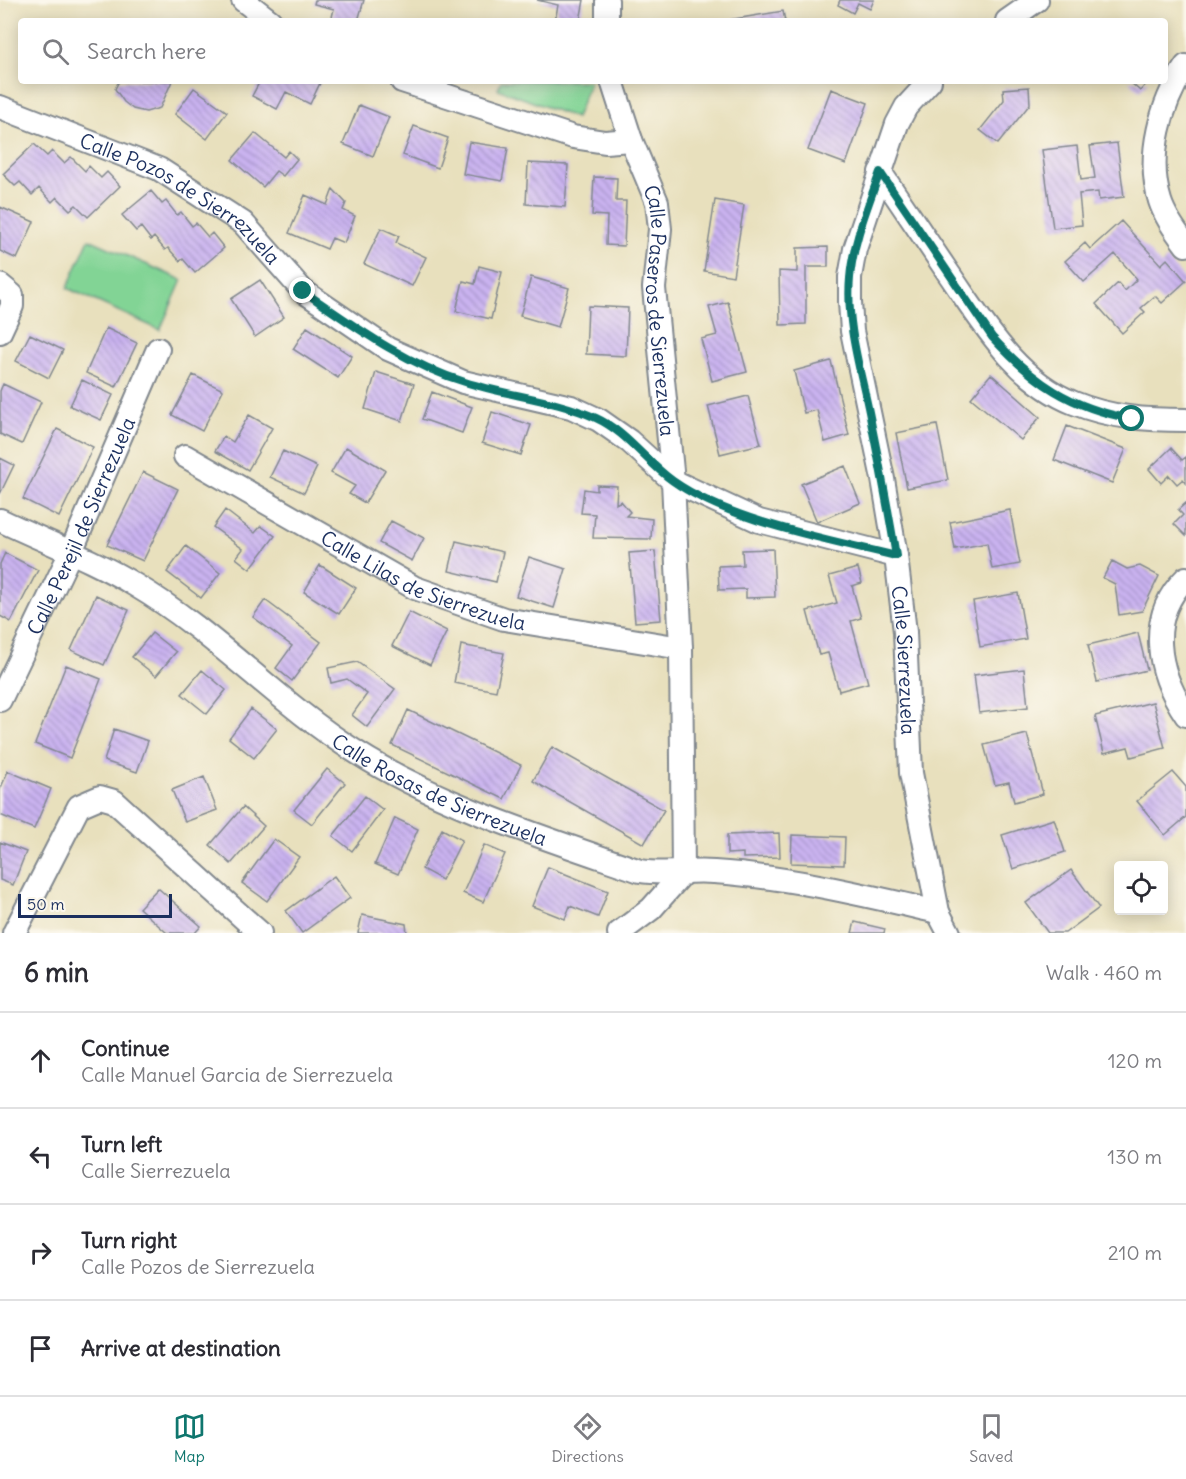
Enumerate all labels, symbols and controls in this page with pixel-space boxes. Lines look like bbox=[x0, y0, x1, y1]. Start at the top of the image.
search box bbox=[18, 18, 1168, 84]
icon: search bbox=[39, 35, 72, 68]
text: Search here bbox=[87, 37, 206, 65]
street label: Calle Pozos de Sierrezuela bbox=[76, 127, 286, 269]
street label: Calle Paseros de Sierrezuela bbox=[639, 181, 681, 437]
route end bbox=[289, 277, 315, 303]
route start bbox=[1118, 405, 1144, 431]
street label: Calle Perejil de Sierrezuela bbox=[21, 413, 140, 638]
street label: Calle Lilas de Sierrezuela bbox=[317, 524, 527, 635]
street label: Calle Sierrezuela bbox=[887, 584, 922, 735]
street label: Calle Rosas de Sierrezuela bbox=[327, 727, 550, 850]
map controls bbox=[1114, 861, 1168, 915]
button: locate bbox=[1114, 861, 1168, 915]
scale bar bbox=[18, 891, 172, 918]
text: 50 m bbox=[27, 894, 65, 914]
text: 6 min bbox=[24, 956, 89, 989]
text: Walk · 460 m bbox=[1046, 960, 1162, 985]
text: Continue bbox=[81, 1034, 170, 1062]
icon: ahead bbox=[24, 1044, 57, 1077]
text: 120 m bbox=[1108, 1048, 1162, 1073]
text: Calle Manuel Garcia de Sierrezuela bbox=[81, 1062, 393, 1087]
text: Turn left bbox=[81, 1130, 162, 1158]
icon: left bbox=[24, 1140, 57, 1173]
text: 130 m bbox=[1107, 1144, 1162, 1169]
text: Calle Sierrezuela bbox=[81, 1158, 231, 1183]
text: Turn right bbox=[81, 1226, 177, 1254]
icon: right bbox=[24, 1236, 57, 1269]
text: 210 m bbox=[1108, 1240, 1162, 1265]
text: Calle Pozos de Sierrezuela bbox=[81, 1254, 315, 1279]
icon: arrive bbox=[24, 1332, 57, 1365]
text: Arrive at destination bbox=[81, 1334, 281, 1362]
tab: Map bbox=[173, 1410, 206, 1466]
tab: Directions bbox=[551, 1410, 624, 1466]
tab: Saved bbox=[969, 1410, 1013, 1466]

